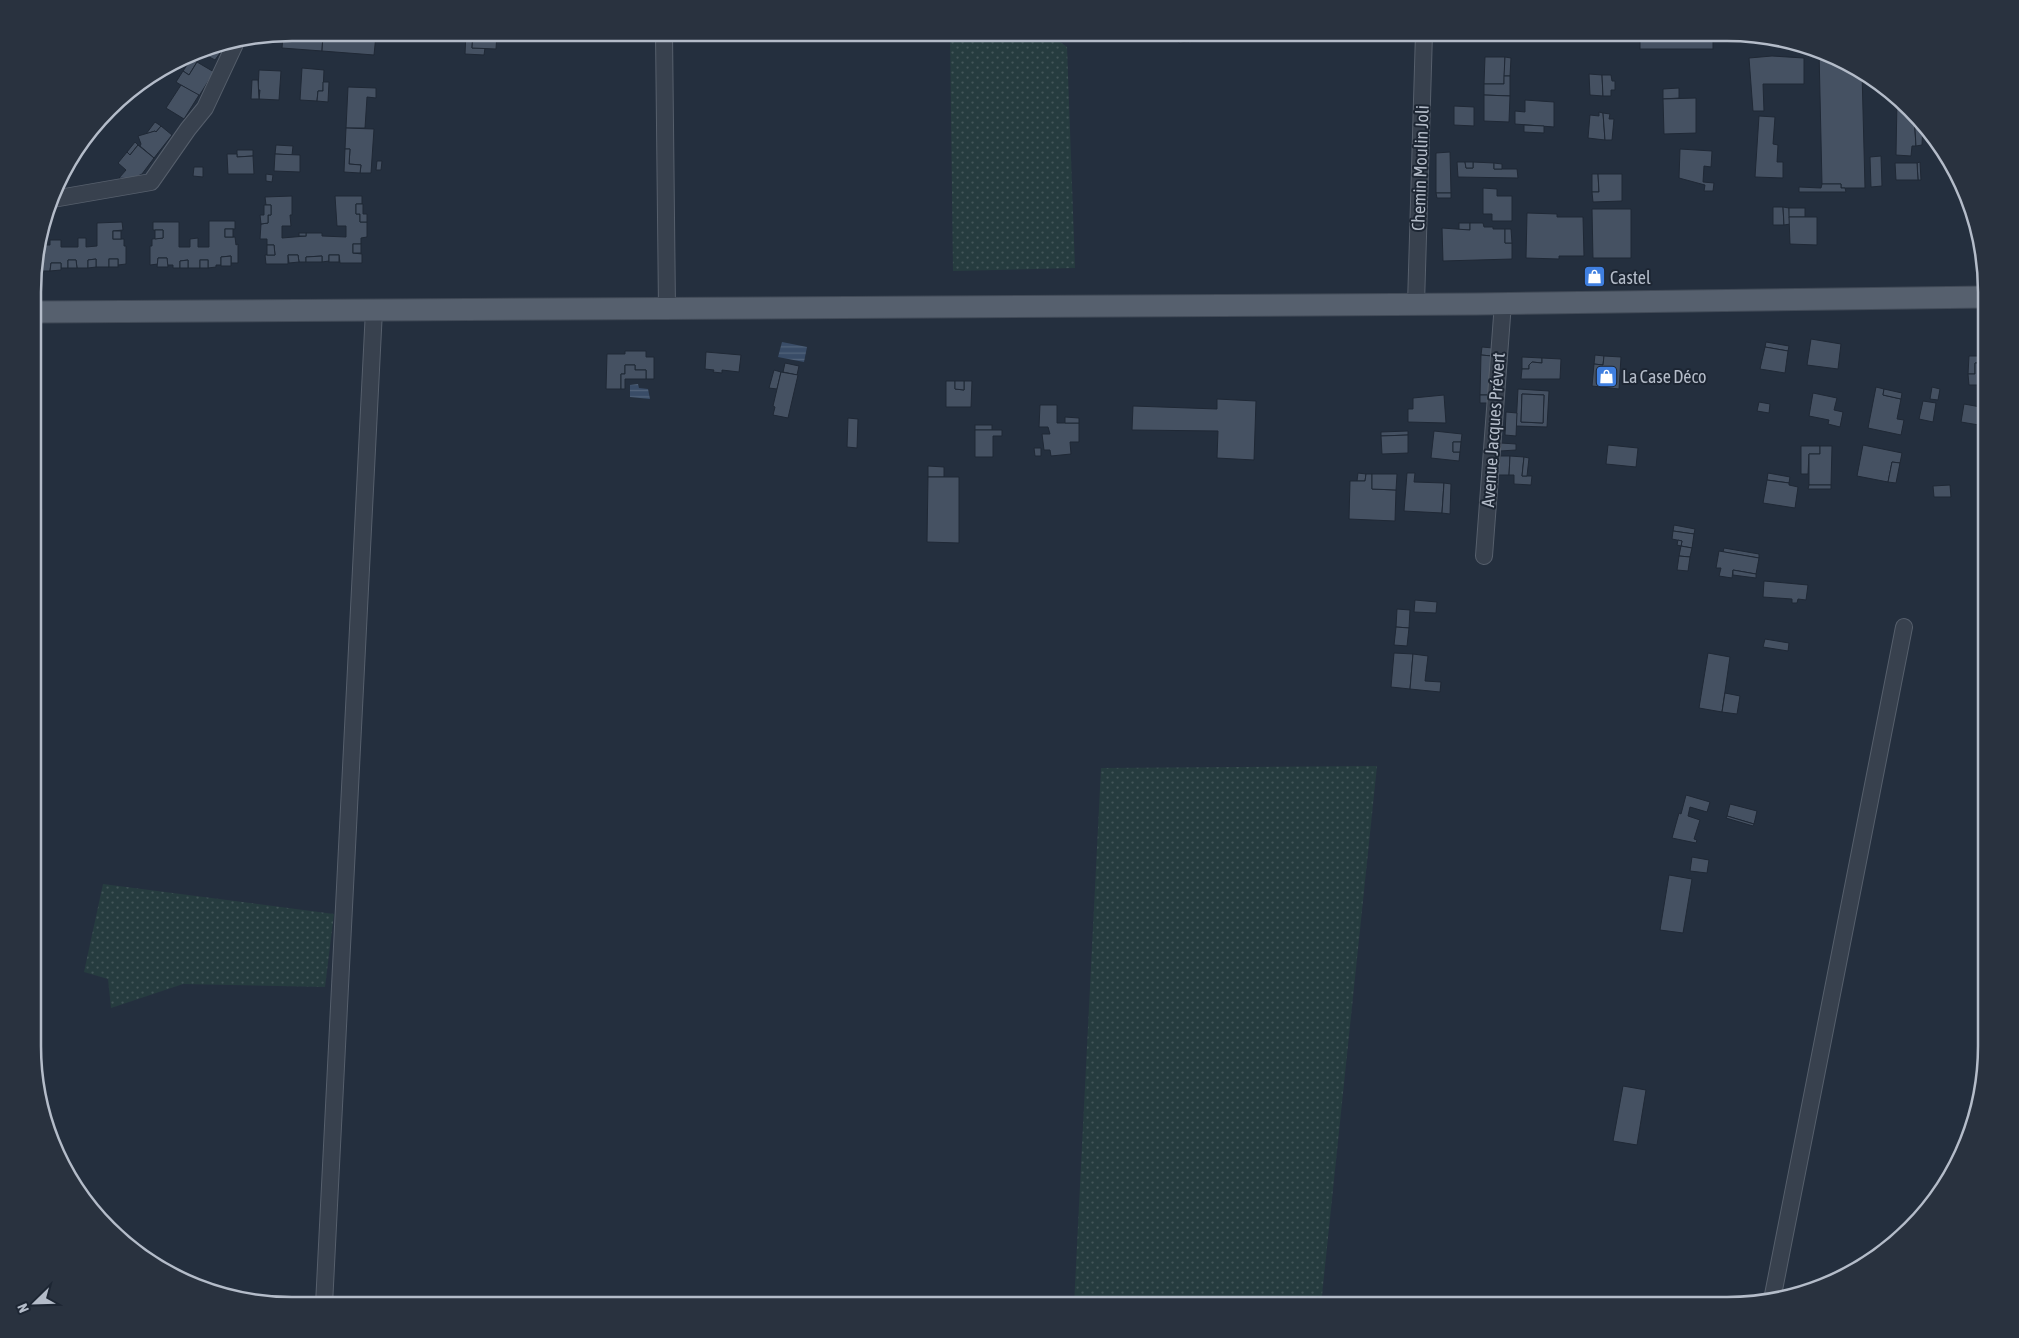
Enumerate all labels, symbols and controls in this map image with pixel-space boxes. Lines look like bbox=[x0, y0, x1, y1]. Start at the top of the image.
street label: Chemin Moulin Joli bbox=[1407, 105, 1433, 231]
shop icon: Castel bbox=[1582, 265, 1606, 289]
place label: Castel bbox=[1610, 267, 1651, 288]
street label: Avenue Jacques Prévert bbox=[1477, 352, 1509, 508]
shop icon: La Case Déco bbox=[1594, 364, 1618, 388]
place label: La Case Déco bbox=[1622, 366, 1707, 387]
north arrow bbox=[10, 1278, 60, 1328]
text: N bbox=[14, 1301, 32, 1315]

